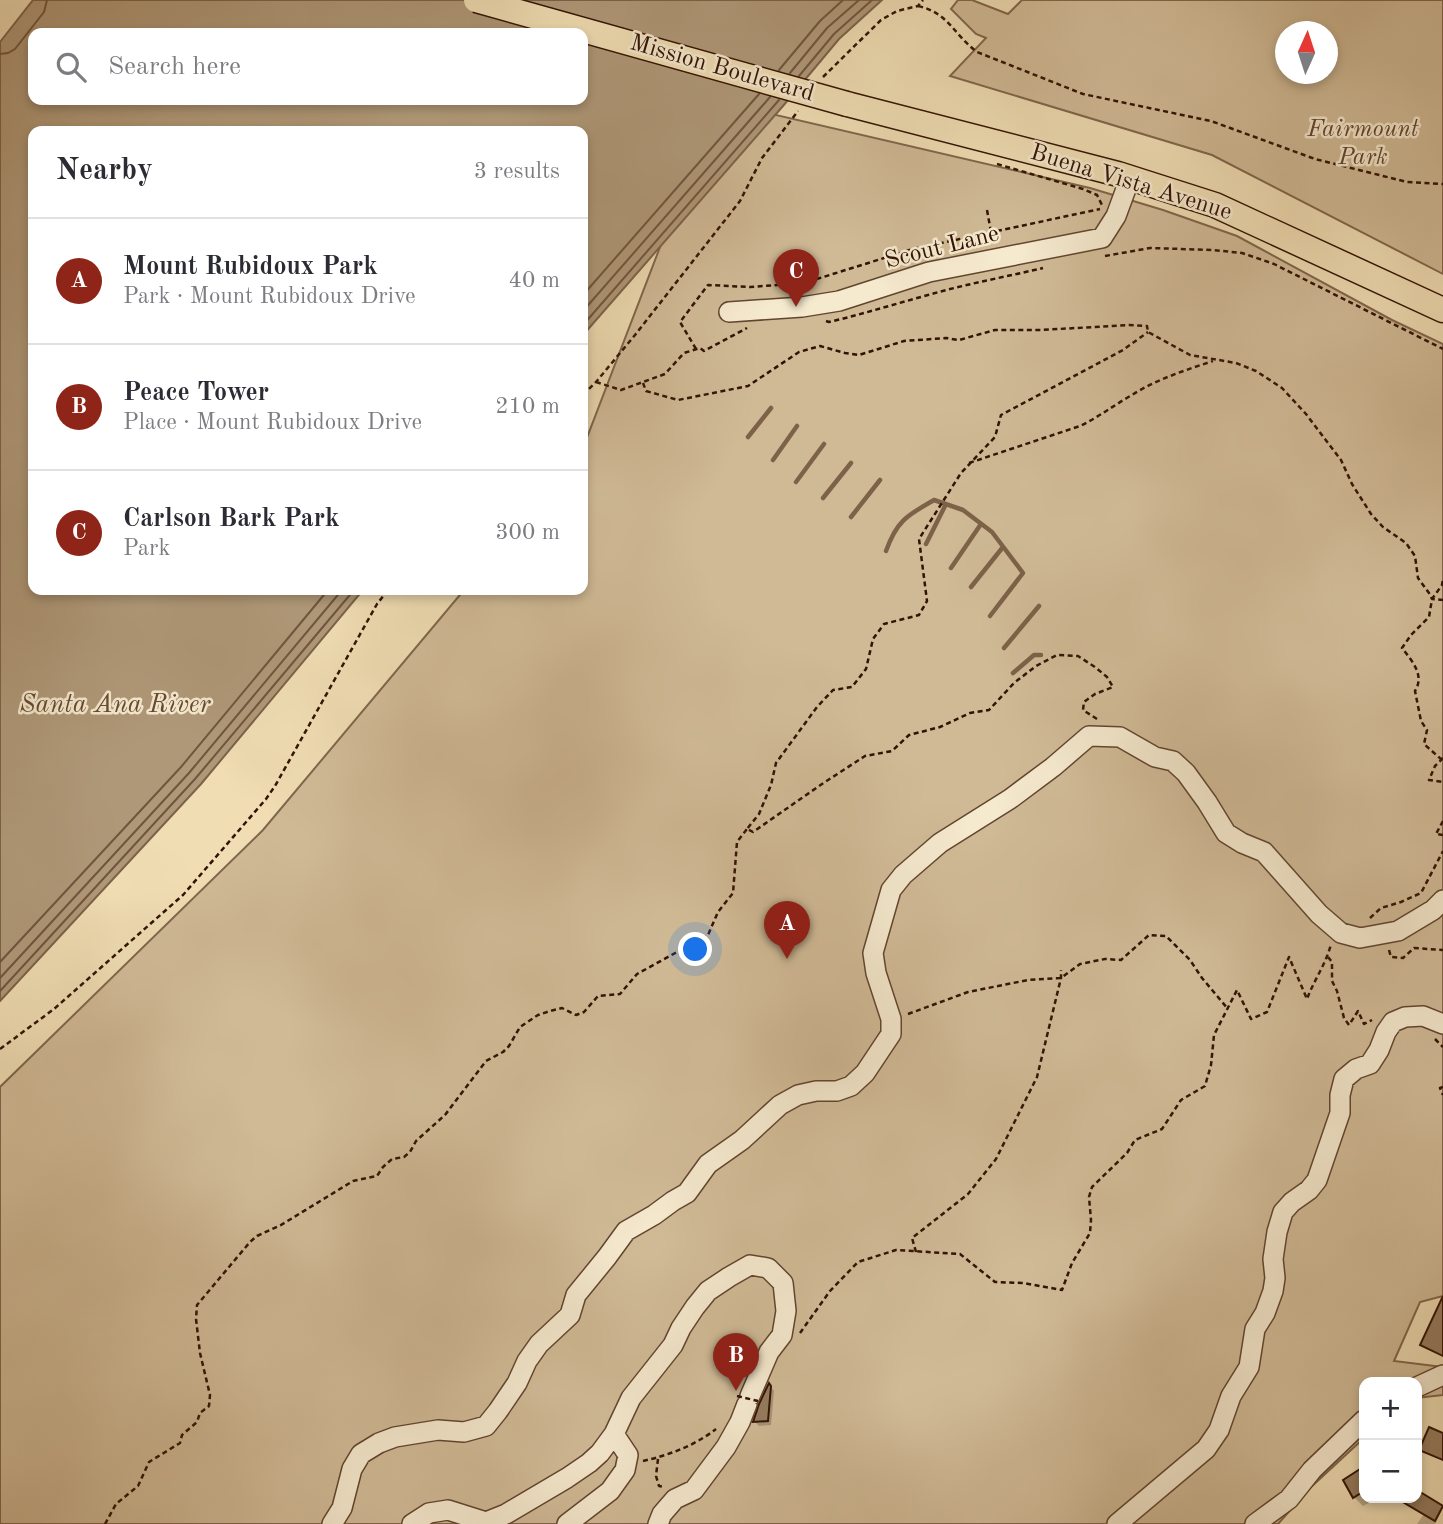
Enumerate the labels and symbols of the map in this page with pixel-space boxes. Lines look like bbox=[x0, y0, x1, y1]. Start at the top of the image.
north arrow bbox=[1275, 21, 1338, 84]
street label: Mission Boulevard bbox=[627, 31, 817, 107]
park label: Fairmount Park bbox=[1306, 118, 1419, 170]
street label: Buena Vista Avenue bbox=[1027, 141, 1235, 225]
street label: Scout Lane bbox=[882, 222, 1002, 274]
pin: C bbox=[773, 249, 819, 307]
water label: Santa Ana River bbox=[20, 692, 211, 718]
pin: A bbox=[764, 901, 810, 959]
your location bbox=[678, 932, 712, 966]
pin: B bbox=[713, 1333, 759, 1391]

